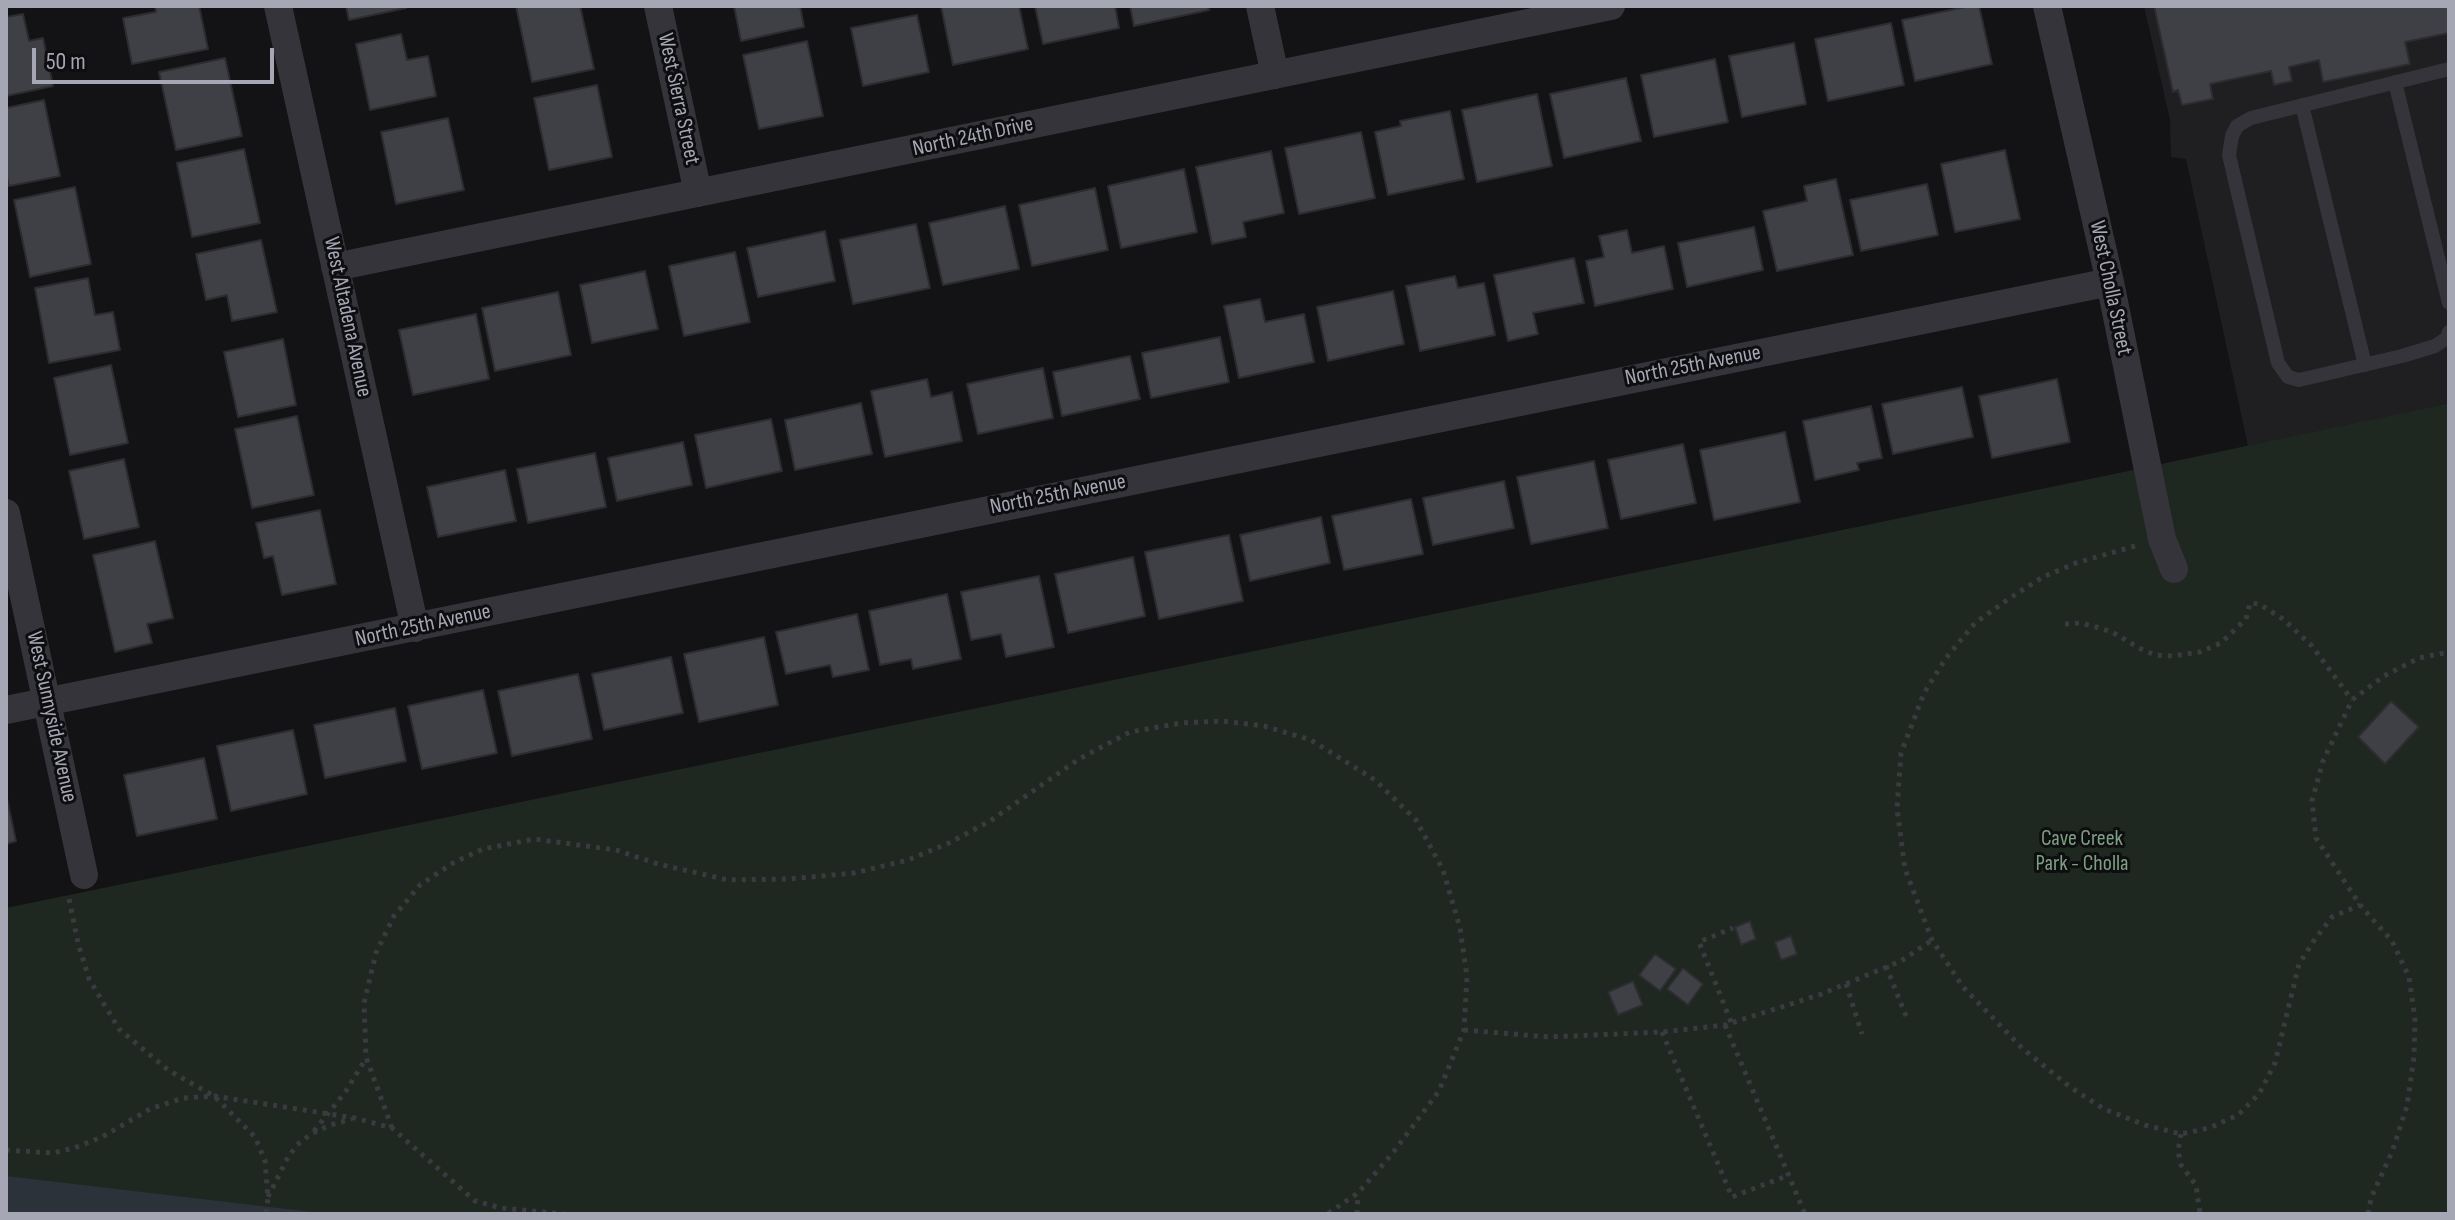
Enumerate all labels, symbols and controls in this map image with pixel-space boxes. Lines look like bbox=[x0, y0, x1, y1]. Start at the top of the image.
street label: West Sierra Street bbox=[651, 31, 705, 167]
scale bar bbox=[36, 32, 278, 82]
text: 50 m bbox=[46, 47, 86, 76]
street label: North 24th Drive bbox=[910, 111, 1036, 163]
street label: West Cholla Street bbox=[2083, 218, 2137, 358]
street label: West Altadena Avenue bbox=[317, 235, 377, 399]
street label: North 25th Avenue bbox=[1623, 340, 1763, 392]
street label: North 25th Avenue bbox=[988, 469, 1128, 521]
street label: North 25th Avenue bbox=[353, 599, 493, 653]
street label: West Sunnyside Avenue bbox=[20, 629, 82, 805]
park label: Cave Creek Park - Cholla bbox=[2035, 826, 2129, 878]

